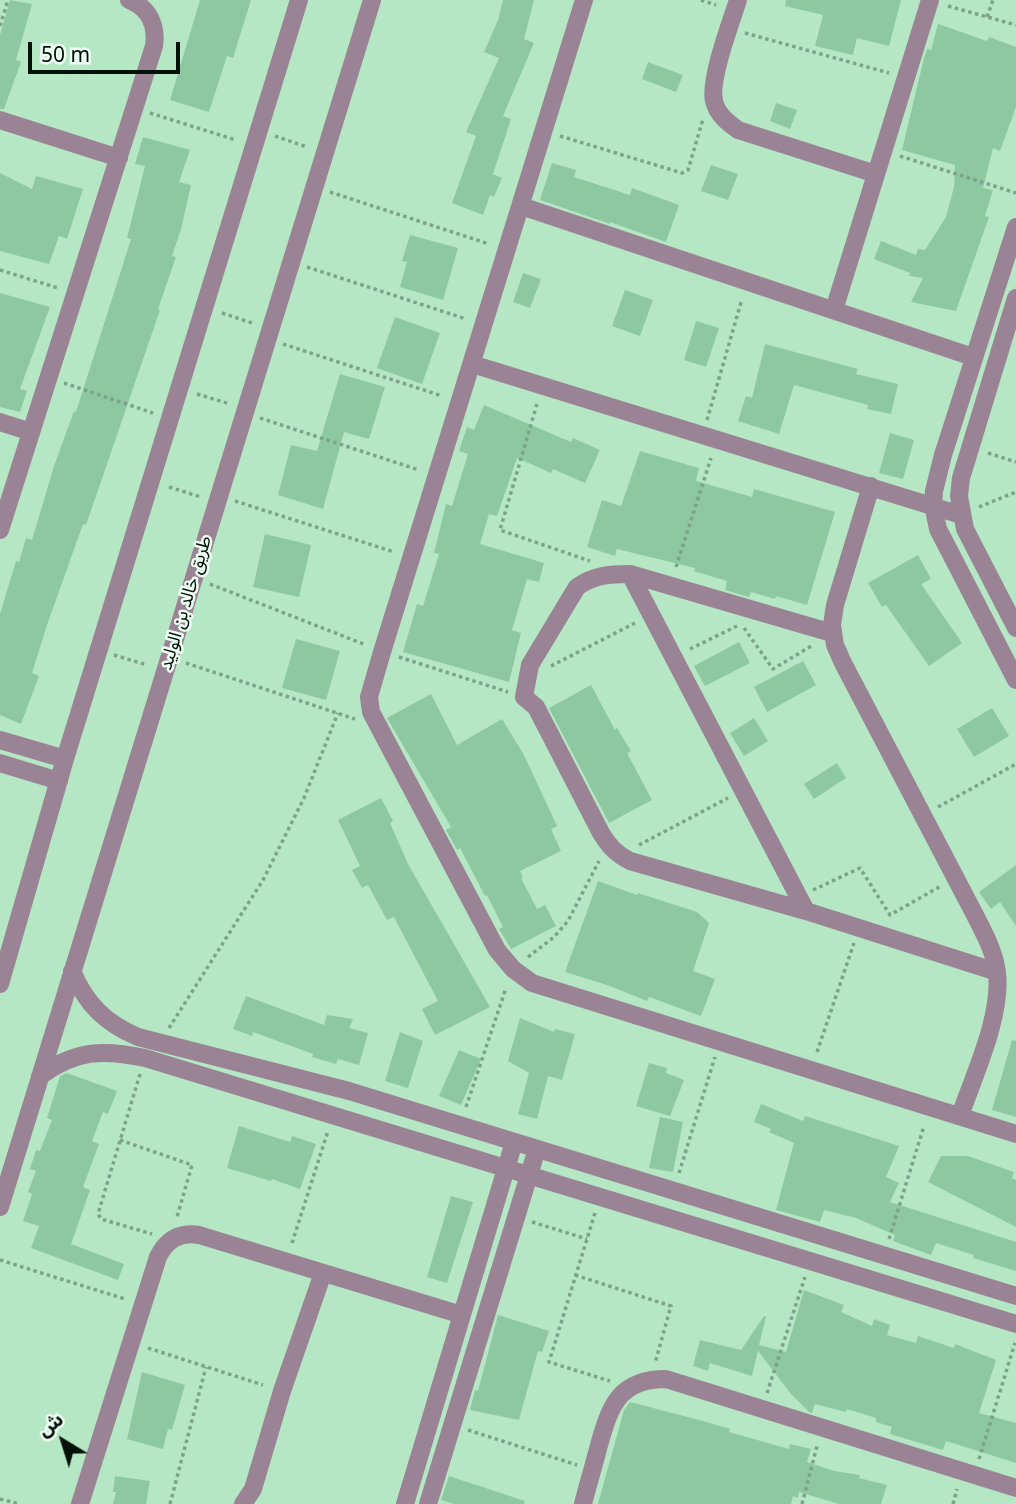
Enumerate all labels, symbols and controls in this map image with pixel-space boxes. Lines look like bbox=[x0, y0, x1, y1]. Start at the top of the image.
scale bar bbox=[32, 28, 184, 72]
text: 50 m bbox=[41, 40, 90, 68]
street label: طريق خالد بن الوليد bbox=[155, 533, 217, 673]
north arrow bbox=[28, 1406, 98, 1476]
text: ش bbox=[32, 1406, 68, 1443]

